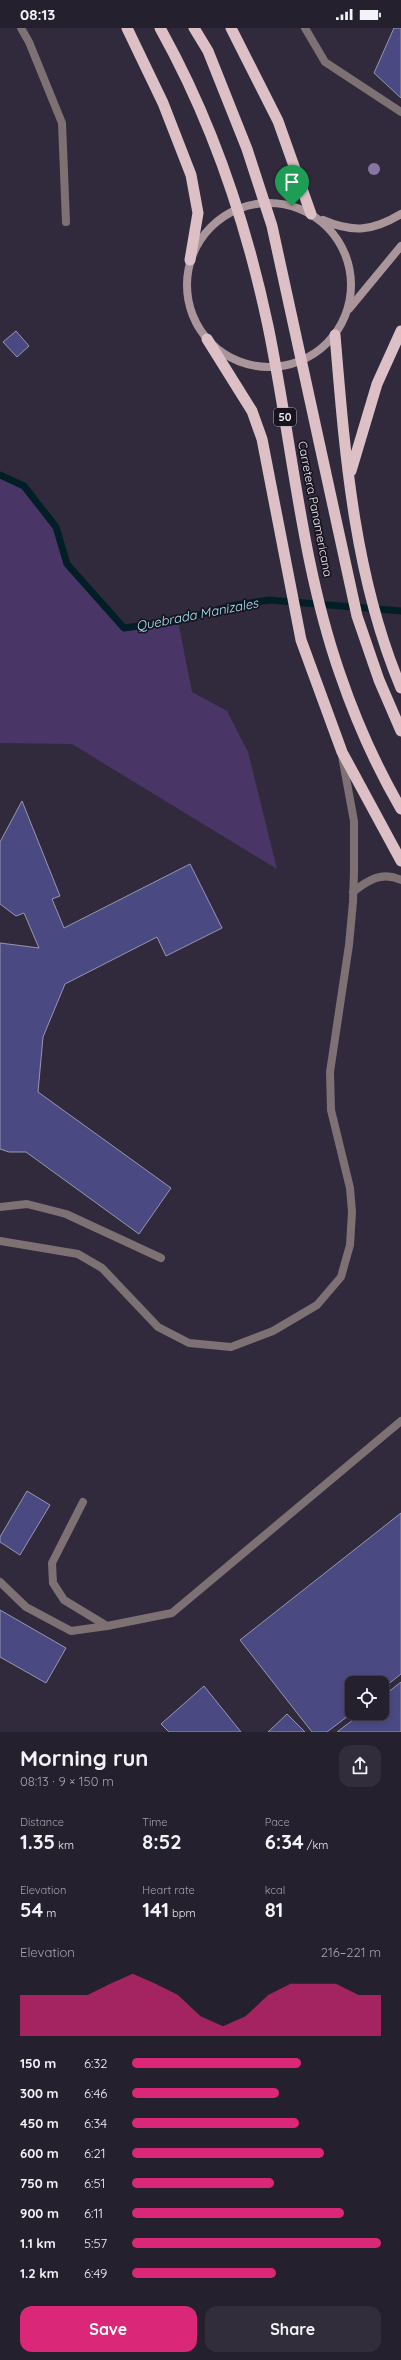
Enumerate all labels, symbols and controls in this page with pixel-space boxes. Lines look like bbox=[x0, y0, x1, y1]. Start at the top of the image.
text: 08:13 bbox=[20, 5, 55, 24]
pin bbox=[275, 165, 309, 206]
icon: arrive bbox=[281, 171, 303, 193]
road number: 50 bbox=[274, 408, 296, 426]
street label: Carretera Panamericana bbox=[295, 440, 336, 578]
water label: Quebrada Manizales bbox=[135, 594, 260, 634]
map controls bbox=[345, 1676, 389, 1720]
button: locate bbox=[345, 1676, 389, 1720]
text: Morning run bbox=[20, 1744, 148, 1772]
button: share bbox=[339, 1745, 381, 1787]
text: 08:13 · 9 × 150 m bbox=[20, 1773, 114, 1789]
text: Distance bbox=[20, 1815, 64, 1829]
text: Time bbox=[142, 1815, 168, 1829]
text: Pace bbox=[265, 1815, 290, 1829]
text: 1.35 bbox=[20, 1829, 55, 1854]
text: 8:52 bbox=[142, 1829, 182, 1854]
text: 6:34 bbox=[265, 1829, 304, 1854]
text: km bbox=[55, 1838, 74, 1852]
text: /km bbox=[304, 1838, 328, 1852]
text: Elevation bbox=[20, 1883, 66, 1897]
text: Heart rate bbox=[142, 1883, 195, 1897]
text: kcal bbox=[265, 1883, 285, 1897]
text: 54 bbox=[20, 1897, 43, 1922]
text: 141 bbox=[142, 1897, 169, 1922]
text: 81 bbox=[265, 1897, 283, 1922]
text: m bbox=[43, 1906, 56, 1920]
text: bpm bbox=[169, 1906, 195, 1920]
text: Elevation bbox=[20, 1944, 75, 1960]
text: 216–221 m bbox=[321, 1944, 381, 1960]
text: 150 m bbox=[20, 2055, 56, 2071]
text: 6:32 bbox=[84, 2055, 107, 2071]
text: 300 m bbox=[20, 2085, 59, 2101]
text: 6:46 bbox=[84, 2085, 107, 2101]
text: 450 m bbox=[20, 2115, 59, 2131]
text: 6:34 bbox=[84, 2115, 107, 2131]
text: 600 m bbox=[20, 2145, 59, 2161]
text: 6:21 bbox=[84, 2145, 105, 2161]
text: 750 m bbox=[20, 2175, 58, 2191]
text: 6:51 bbox=[84, 2175, 105, 2191]
text: 900 m bbox=[20, 2205, 59, 2221]
text: 6:11 bbox=[84, 2205, 103, 2221]
text: 1.1 km bbox=[20, 2235, 56, 2251]
text: 5:57 bbox=[84, 2235, 107, 2251]
text: 1.2 km bbox=[20, 2265, 59, 2281]
text: 6:49 bbox=[84, 2265, 107, 2281]
button: Save bbox=[20, 2306, 197, 2352]
button: Share bbox=[205, 2306, 381, 2352]

